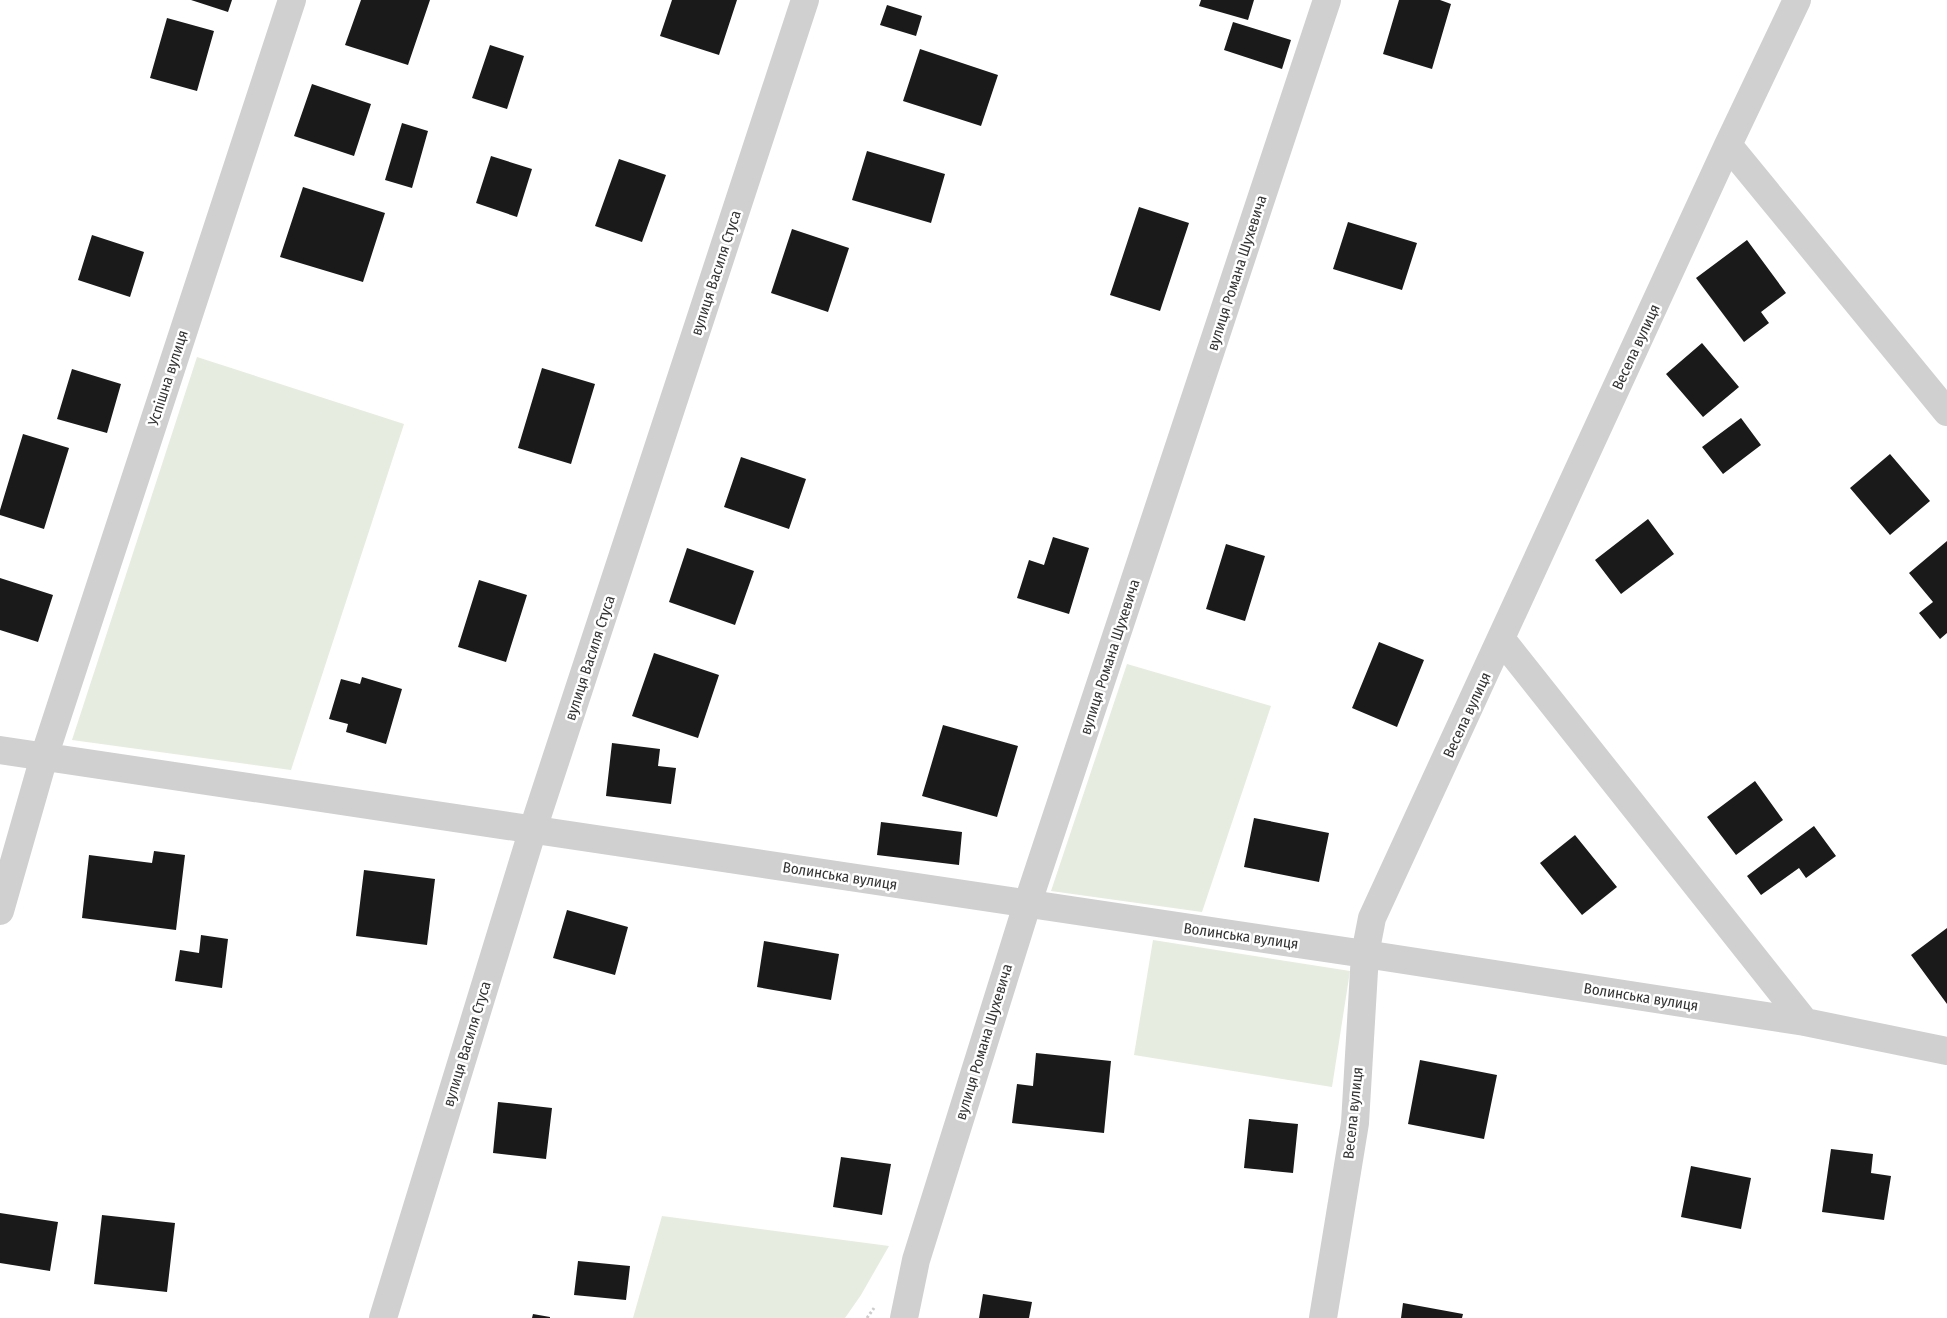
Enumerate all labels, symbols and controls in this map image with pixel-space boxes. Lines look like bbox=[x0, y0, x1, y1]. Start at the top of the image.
street label: вулиця Романа Шухевича bbox=[1203, 193, 1271, 353]
street label: вулиця Василя Стуса bbox=[687, 208, 745, 338]
street label: Весела вулиця bbox=[1608, 301, 1664, 393]
street label: Успішна вулиця bbox=[144, 328, 192, 429]
street label: вулиця Романа Шухевича bbox=[1076, 577, 1144, 737]
street label: вулиця Василя Стуса bbox=[561, 593, 619, 723]
street label: Весела вулиця bbox=[1439, 669, 1495, 761]
street label: Волинська вулиця bbox=[781, 858, 899, 894]
street label: Волинська вулиця bbox=[1182, 919, 1300, 953]
street label: вулиця Романа Шухевича bbox=[952, 962, 1016, 1122]
street label: вулиця Василя Стуса bbox=[439, 979, 495, 1109]
street label: Волинська вулиця bbox=[1582, 979, 1700, 1015]
street label: Весела вулиця bbox=[1339, 1066, 1367, 1160]

